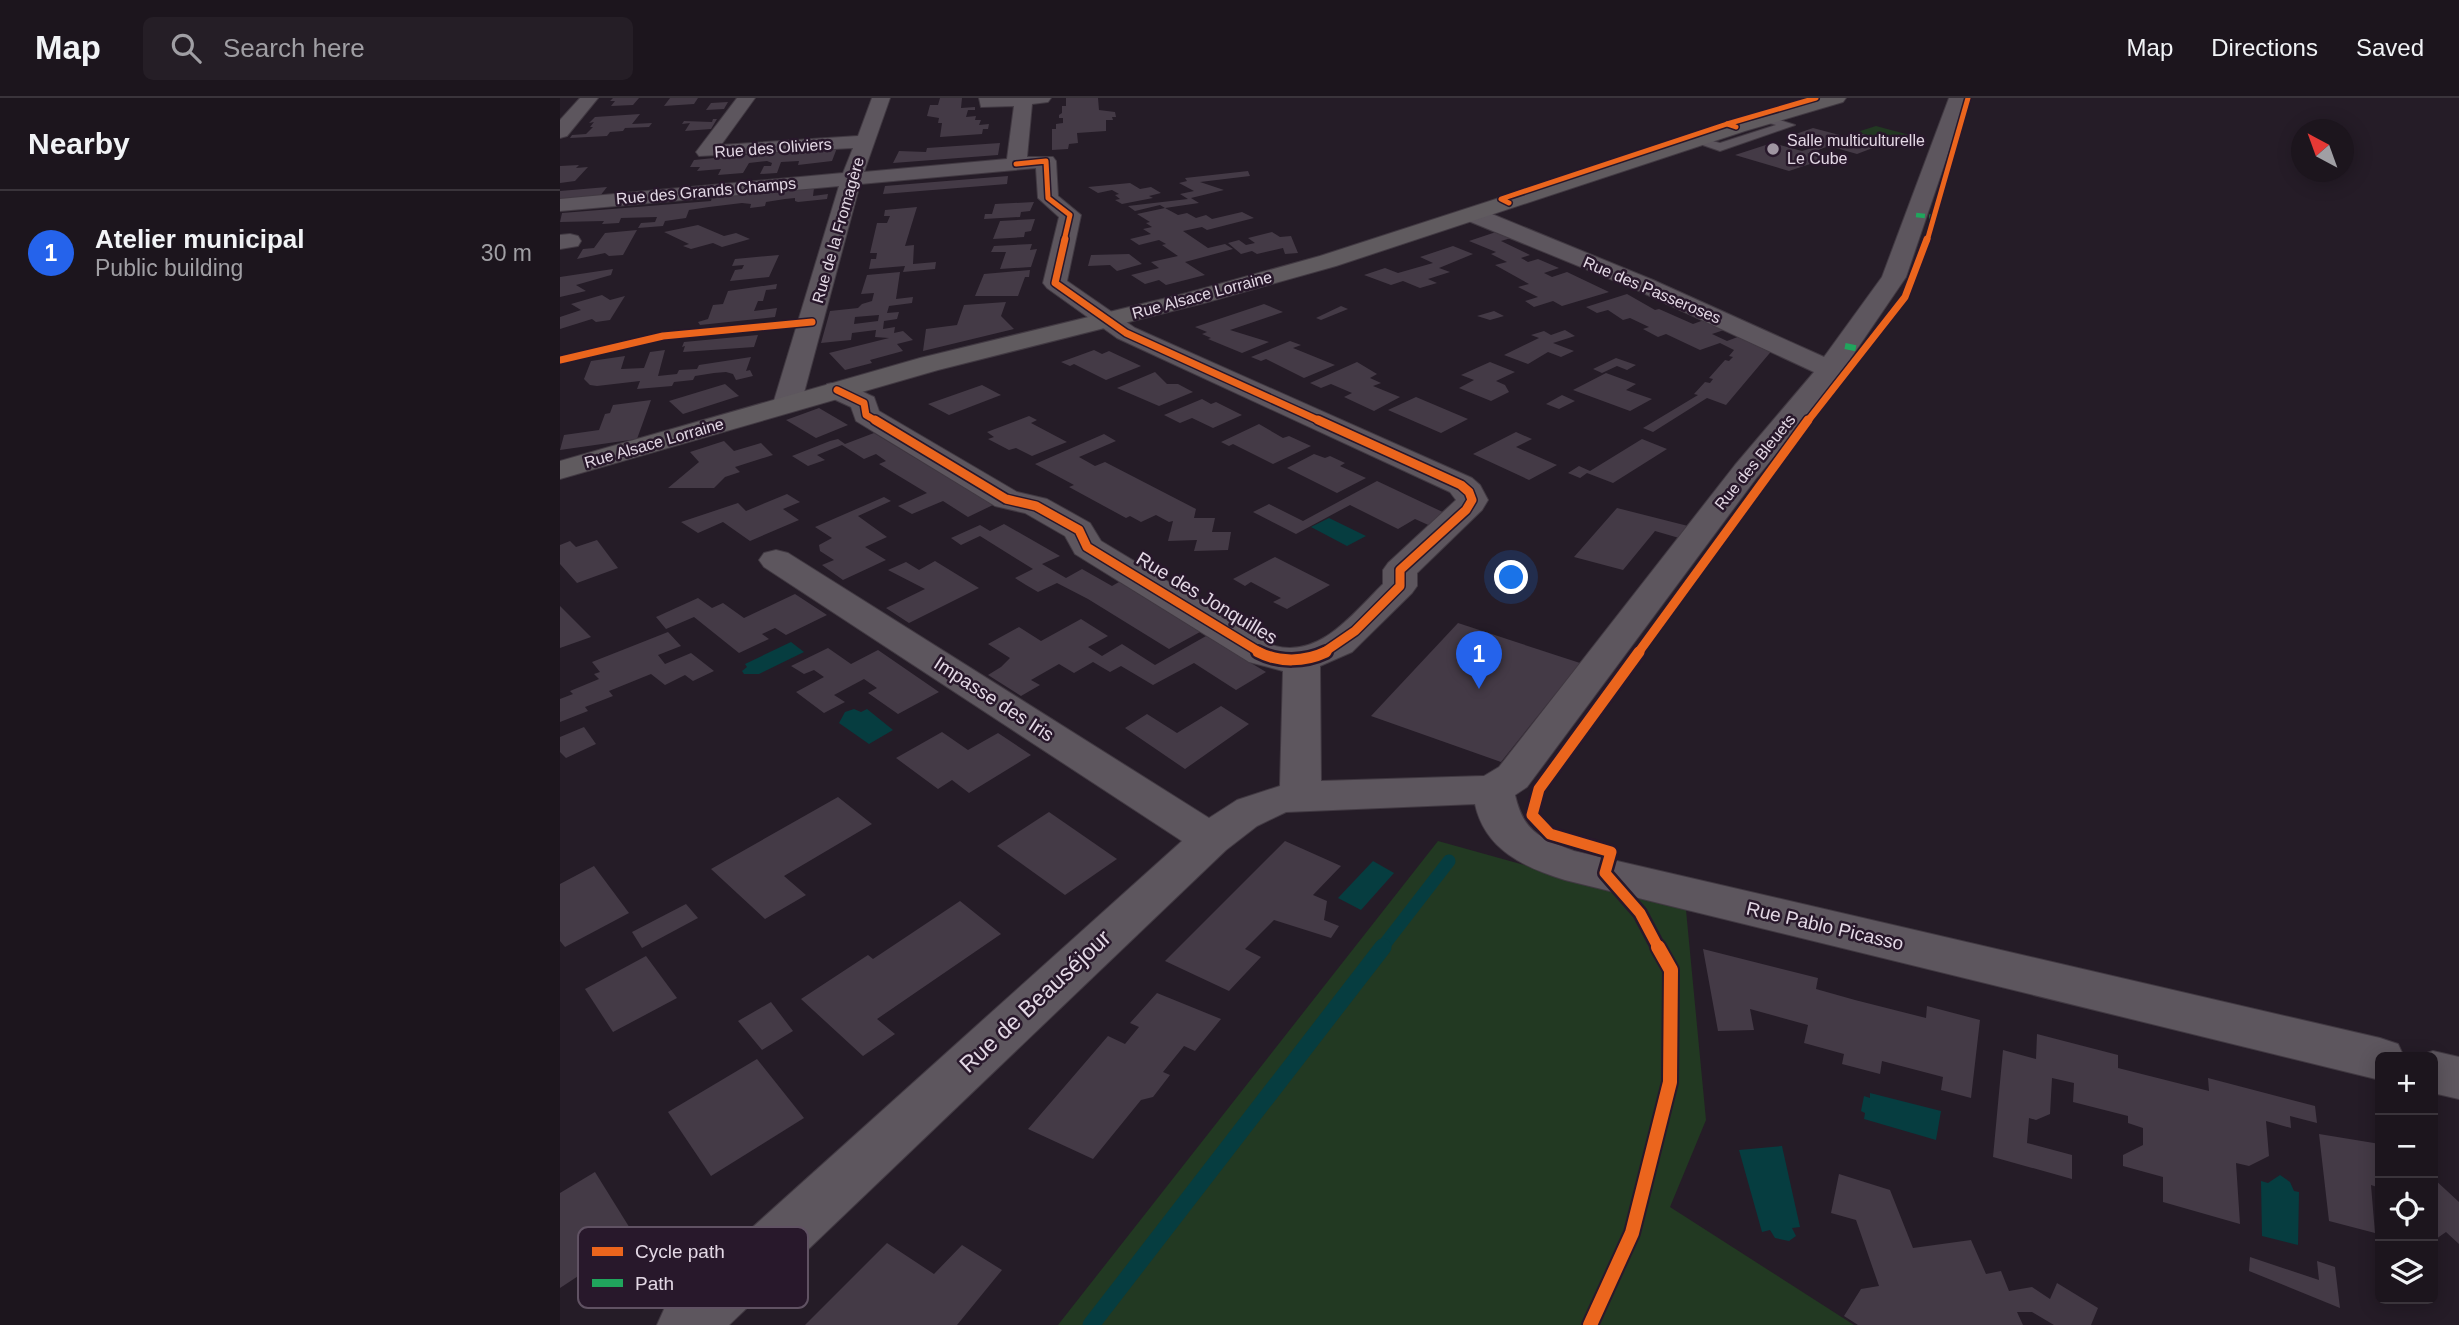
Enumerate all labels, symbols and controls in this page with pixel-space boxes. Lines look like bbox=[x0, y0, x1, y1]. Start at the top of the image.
search box bbox=[143, 17, 633, 80]
text: Map bbox=[35, 29, 101, 66]
icon: search bbox=[167, 29, 205, 67]
text: Search here bbox=[223, 33, 365, 63]
text: Map bbox=[2127, 34, 2173, 61]
text: Directions bbox=[2211, 34, 2318, 61]
text: Saved bbox=[2356, 34, 2424, 61]
north arrow bbox=[2291, 119, 2354, 182]
text: Nearby bbox=[28, 127, 130, 160]
place label: Salle multiculturelle Le Cube bbox=[1787, 132, 1925, 167]
street label: Rue des Oliviers bbox=[714, 135, 832, 161]
marker: Salle multiculturelle Le Cube bbox=[1765, 141, 1781, 157]
street label: Rue de la Fromagère bbox=[809, 155, 867, 305]
street label: Rue des Grands Champs bbox=[615, 175, 797, 207]
text: Atelier municipal bbox=[95, 224, 305, 254]
text: 1 bbox=[45, 240, 57, 266]
text: 30 m bbox=[481, 240, 532, 266]
street label: Rue des Passeroses bbox=[1581, 253, 1723, 327]
text: Public building bbox=[95, 255, 243, 281]
street label: Rue Alsace Lorraine bbox=[1130, 268, 1274, 322]
street label: Rue des Bleuets bbox=[1711, 411, 1799, 513]
street label: Rue Alsace Lorraine bbox=[582, 415, 726, 471]
street label: Rue des Jonquilles bbox=[1133, 548, 1281, 648]
your location bbox=[1494, 560, 1528, 594]
pin: 1 bbox=[1456, 631, 1502, 689]
street label: Impasse des Iris bbox=[930, 653, 1058, 745]
street label: Rue Pablo Picasso bbox=[1744, 898, 1906, 954]
street label: Rue de Beauséjour bbox=[954, 924, 1116, 1078]
map controls bbox=[2375, 1052, 2438, 1304]
button: + bbox=[2375, 1052, 2438, 1115]
button: − bbox=[2375, 1115, 2438, 1178]
button: locate bbox=[2375, 1178, 2438, 1241]
legend bbox=[578, 1227, 808, 1308]
text: Cycle path bbox=[635, 1241, 725, 1262]
button: layers bbox=[2375, 1241, 2438, 1304]
text: Path bbox=[635, 1273, 674, 1294]

